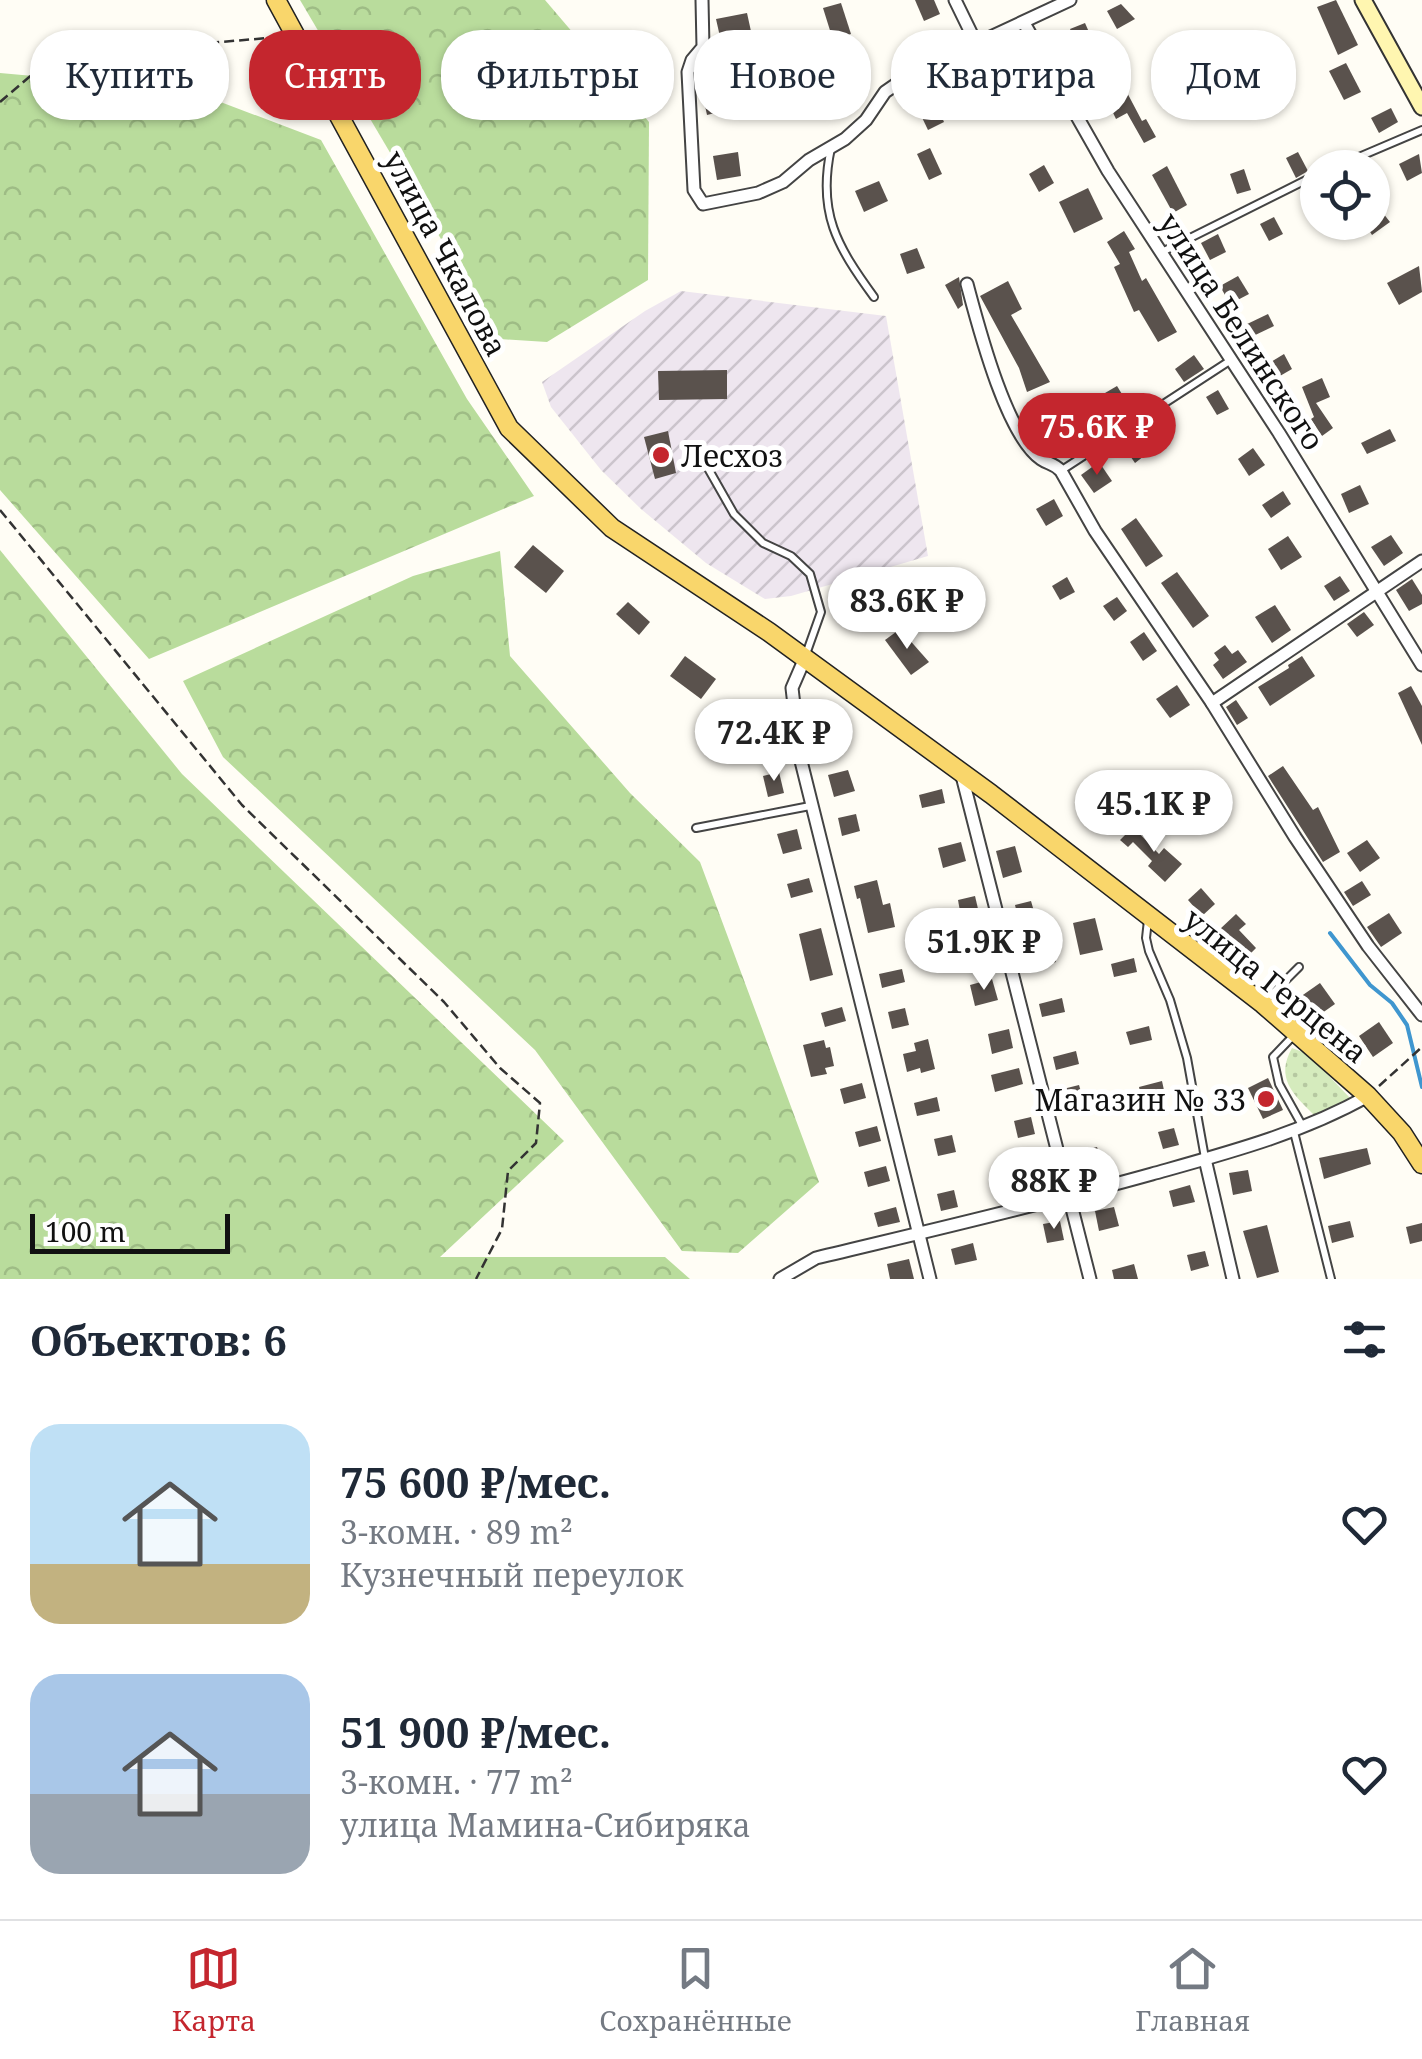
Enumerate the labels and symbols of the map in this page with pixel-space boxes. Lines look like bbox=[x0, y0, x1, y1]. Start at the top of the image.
street label: улица Чкалова bbox=[375, 143, 517, 363]
street label: улица Белинского bbox=[1150, 204, 1334, 458]
pin: 75.6K ₽ bbox=[1005, 393, 1189, 478]
place label: Лесхоз bbox=[681, 435, 783, 476]
marker: Лесхоз bbox=[650, 444, 672, 466]
pin: 83.6K ₽ bbox=[815, 567, 999, 652]
pin: 72.4K ₽ bbox=[682, 699, 866, 784]
pin: 45.1K ₽ bbox=[1062, 770, 1246, 855]
street label: улица Герцена bbox=[1175, 898, 1377, 1072]
pin: 51.9K ₽ bbox=[892, 908, 1076, 993]
place label: Магазин № 33 bbox=[1034, 1079, 1246, 1120]
marker: Магазин № 33 bbox=[1255, 1088, 1277, 1110]
pin: 88K ₽ bbox=[984, 1147, 1124, 1232]
scale bar bbox=[30, 1209, 230, 1254]

